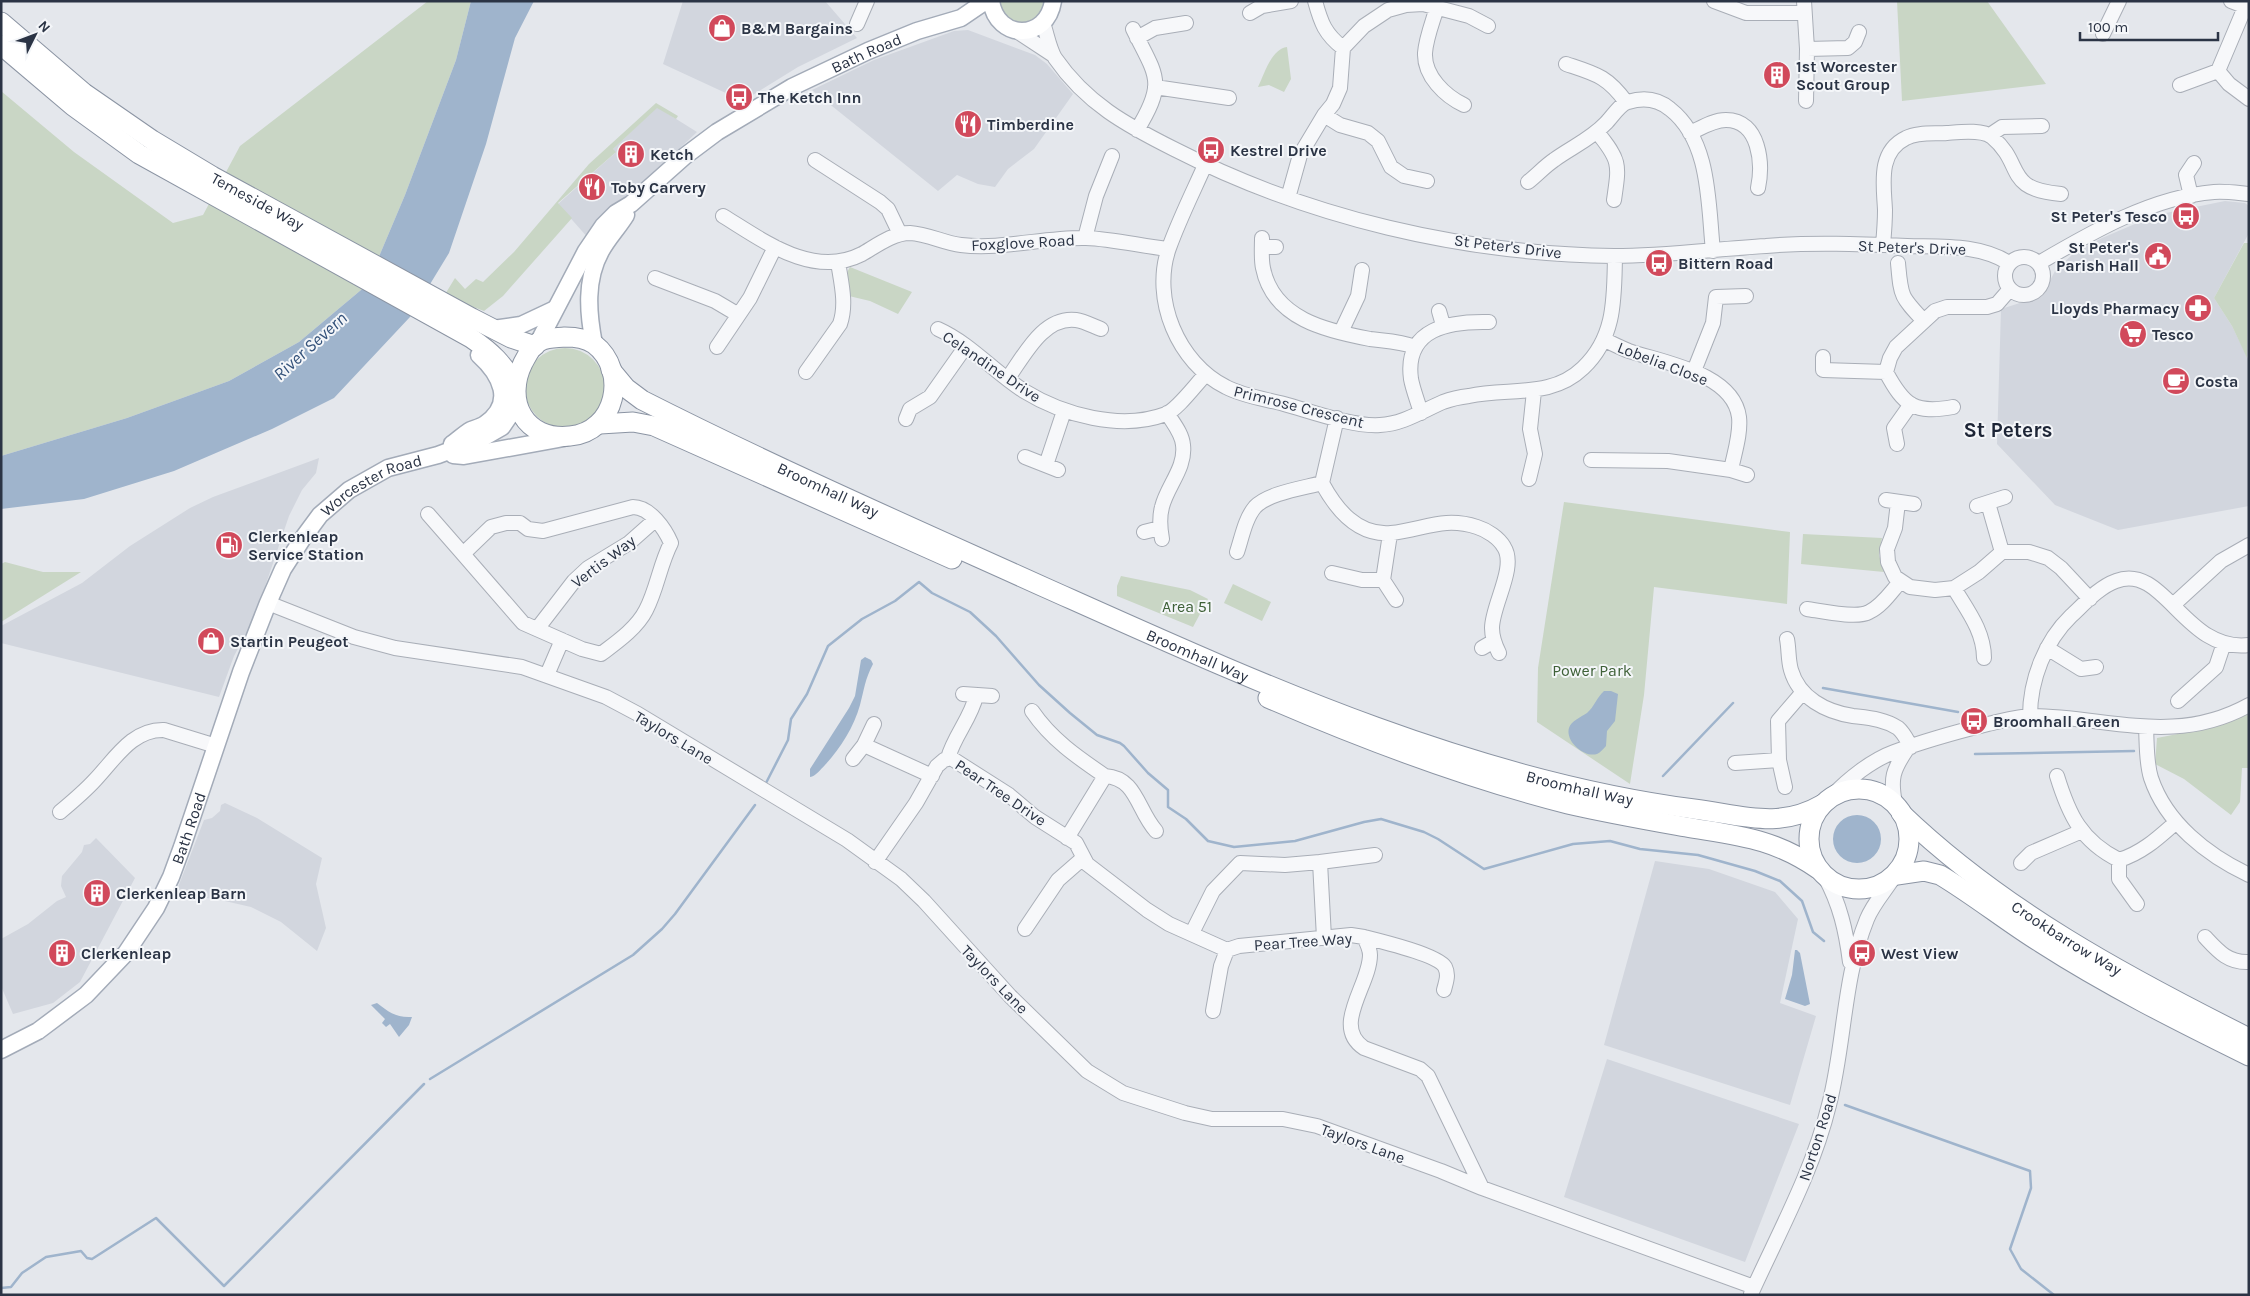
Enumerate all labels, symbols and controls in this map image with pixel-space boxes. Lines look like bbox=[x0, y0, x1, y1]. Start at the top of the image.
north arrow bbox=[10, 10, 60, 60]
scale bar bbox=[2080, 10, 2218, 42]
shop icon: B&M Bargains bbox=[707, 13, 737, 43]
text: N bbox=[35, 17, 54, 36]
text: 100 m bbox=[2088, 18, 2128, 36]
place label: B&M Bargains bbox=[741, 19, 853, 38]
street label: Bath Road bbox=[828, 29, 904, 77]
place label: 1st Worcester Scout Group bbox=[1796, 57, 1898, 94]
building icon: 1st Worcester Scout Group bbox=[1762, 60, 1792, 90]
bus stop icon: The Ketch Inn bbox=[724, 82, 754, 112]
place label: The Ketch Inn bbox=[758, 88, 862, 107]
restaurant icon: Timberdine bbox=[953, 109, 983, 139]
place label: Timberdine bbox=[987, 115, 1074, 134]
bus stop icon: Kestrel Drive bbox=[1196, 135, 1226, 165]
building icon: Ketch bbox=[616, 139, 646, 169]
place label: Kestrel Drive bbox=[1230, 141, 1327, 160]
place label: Ketch bbox=[650, 145, 694, 164]
street label: Temeside Way bbox=[208, 168, 308, 235]
restaurant icon: Toby Carvery bbox=[577, 172, 607, 202]
place label: Toby Carvery bbox=[611, 178, 706, 197]
bus stop icon: St Peter's Tesco bbox=[2171, 201, 2201, 231]
place label: St Peter's Tesco bbox=[2051, 207, 2167, 226]
street label: Foxglove Road bbox=[971, 230, 1075, 255]
street label: St Peter's Drive bbox=[1453, 230, 1563, 263]
street label: St Peter's Drive bbox=[1858, 236, 1966, 259]
place label: St Peter's Parish Hall bbox=[2056, 238, 2139, 275]
public building icon: St Peter's Parish Hall bbox=[2143, 241, 2173, 271]
bus stop icon: Bittern Road bbox=[1644, 248, 1674, 278]
place label: Bittern Road bbox=[1678, 254, 1774, 273]
pharmacy icon: Lloyds Pharmacy bbox=[2183, 293, 2213, 323]
place label: Lloyds Pharmacy bbox=[2051, 299, 2179, 318]
water label: River Severn bbox=[269, 307, 351, 385]
supermarket icon: Tesco bbox=[2118, 319, 2148, 349]
place label: Tesco bbox=[2152, 325, 2194, 344]
street label: Celandine Drive bbox=[939, 327, 1044, 406]
street label: Lobelia Close bbox=[1615, 337, 1711, 389]
cafe icon: Costa bbox=[2161, 366, 2191, 396]
place label: Costa bbox=[2195, 372, 2238, 391]
street label: Primrose Crescent bbox=[1232, 381, 1366, 432]
district label: St Peters bbox=[1963, 418, 2053, 442]
street label: Worcester Road bbox=[317, 451, 424, 520]
street label: Broomhall Way bbox=[774, 458, 882, 522]
place label: Clerkenleap Service Station bbox=[248, 527, 364, 564]
fuel station icon: Clerkenleap Service Station bbox=[214, 530, 244, 560]
street label: Vertis Way bbox=[567, 531, 640, 592]
park label: Area 51 bbox=[1162, 597, 1212, 616]
street label: Broomhall Way bbox=[1143, 625, 1252, 686]
shop icon: Startin Peugeot bbox=[196, 626, 226, 656]
place label: Startin Peugeot bbox=[230, 632, 349, 651]
park label: Power Park bbox=[1552, 661, 1632, 680]
bus stop icon: Broomhall Green bbox=[1959, 706, 1989, 736]
street label: Taylors Lane bbox=[631, 707, 716, 768]
place label: Broomhall Green bbox=[1993, 712, 2120, 731]
street label: Pear Tree Drive bbox=[952, 755, 1050, 830]
street label: Broomhall Way bbox=[1524, 766, 1635, 809]
street label: Bath Road bbox=[167, 790, 210, 867]
building icon: Clerkenleap Barn bbox=[82, 878, 112, 908]
place label: Clerkenleap Barn bbox=[116, 884, 246, 903]
street label: Crookbarrow Way bbox=[2008, 897, 2126, 980]
street label: Pear Tree Way bbox=[1253, 929, 1353, 954]
building icon: Clerkenleap bbox=[47, 938, 77, 968]
bus stop icon: West View bbox=[1847, 938, 1877, 968]
street label: Taylors Lane bbox=[957, 941, 1032, 1018]
place label: Clerkenleap bbox=[81, 944, 171, 963]
place label: West View bbox=[1881, 944, 1958, 963]
street label: Norton Road bbox=[1794, 1091, 1840, 1183]
street label: Taylors Lane bbox=[1318, 1119, 1408, 1167]

